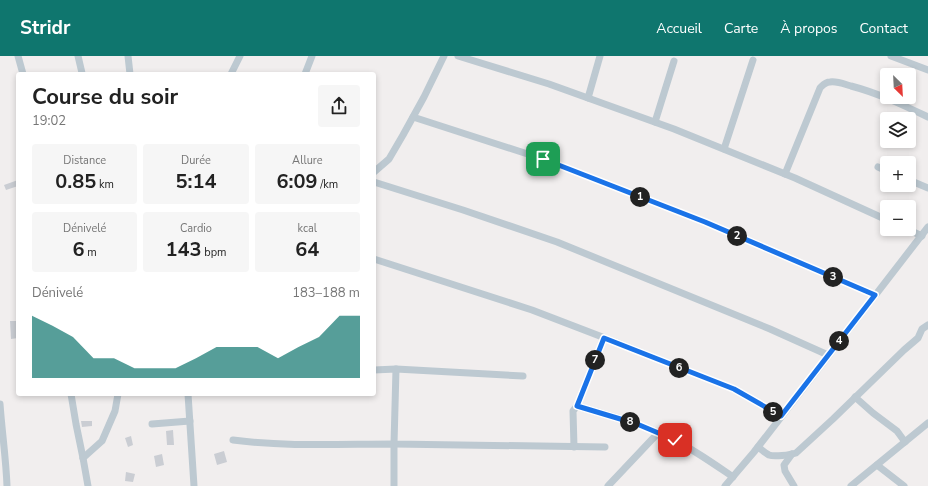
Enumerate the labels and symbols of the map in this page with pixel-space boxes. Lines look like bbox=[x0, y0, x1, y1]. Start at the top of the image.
north arrow bbox=[880, 68, 916, 104]
pin bbox=[526, 142, 560, 176]
pin: 1 bbox=[630, 187, 650, 207]
pin: 2 bbox=[727, 226, 747, 246]
pin: 3 bbox=[823, 267, 843, 287]
pin: 4 bbox=[829, 331, 849, 351]
pin: 7 bbox=[585, 350, 605, 370]
pin: 6 bbox=[669, 358, 689, 378]
pin: 5 bbox=[763, 402, 783, 422]
pin: 8 bbox=[620, 412, 640, 432]
pin bbox=[658, 423, 692, 457]

